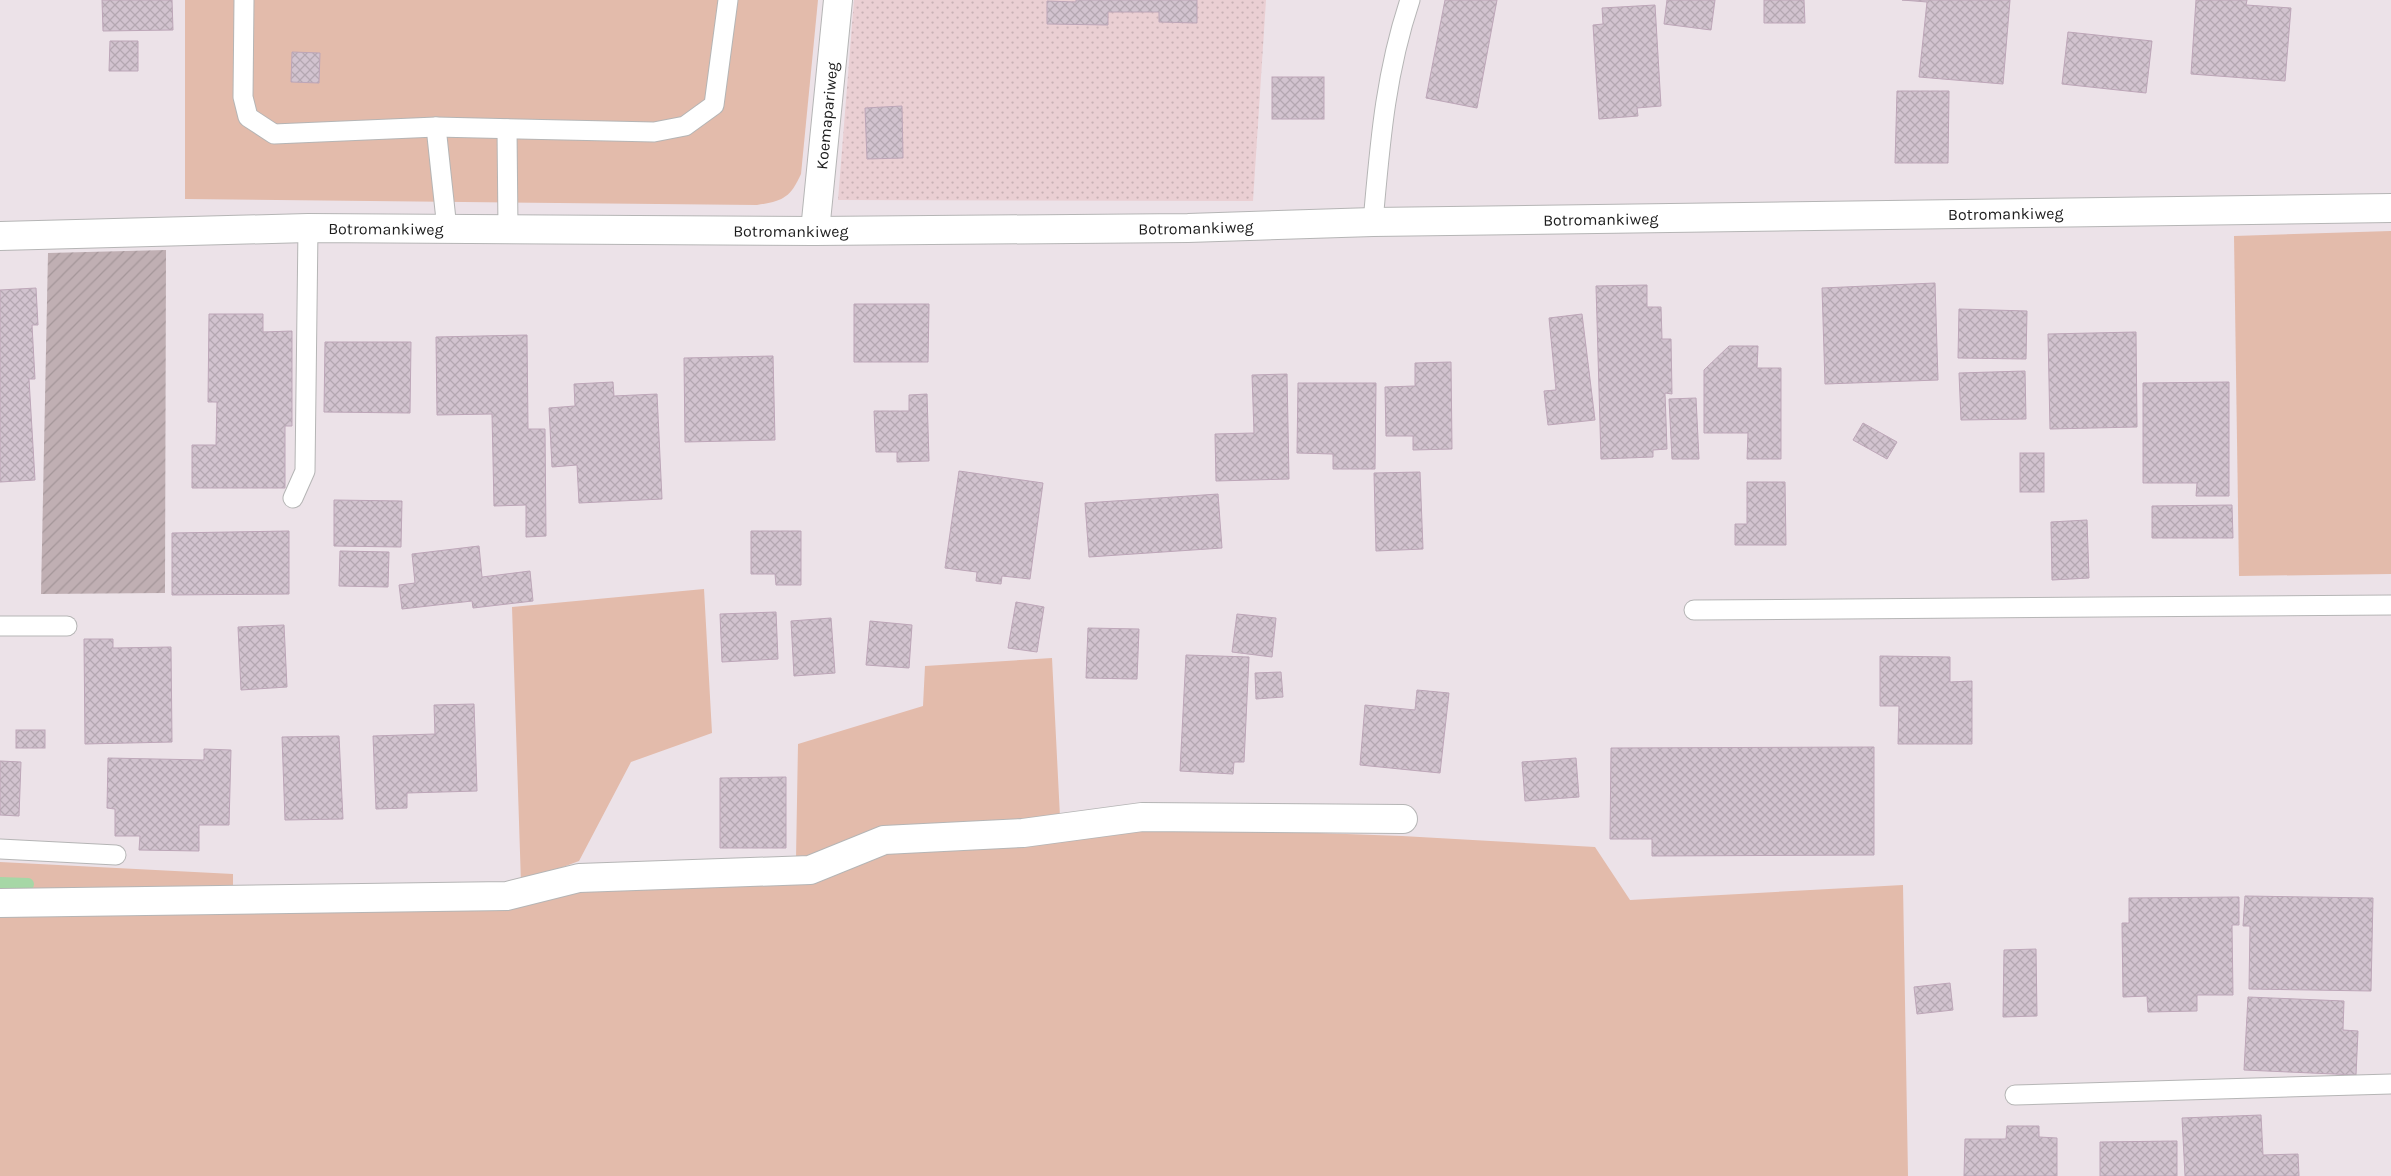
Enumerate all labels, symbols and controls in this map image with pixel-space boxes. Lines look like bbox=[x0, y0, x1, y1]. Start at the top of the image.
street label: Koemapariweg bbox=[812, 61, 842, 170]
street label: Botromankiweg bbox=[1948, 204, 2064, 224]
street label: Botromankiweg bbox=[1543, 209, 1659, 230]
street label: Botromankiweg bbox=[1138, 217, 1254, 238]
street label: Botromankiweg bbox=[328, 219, 444, 239]
street label: Botromankiweg bbox=[733, 222, 849, 241]

